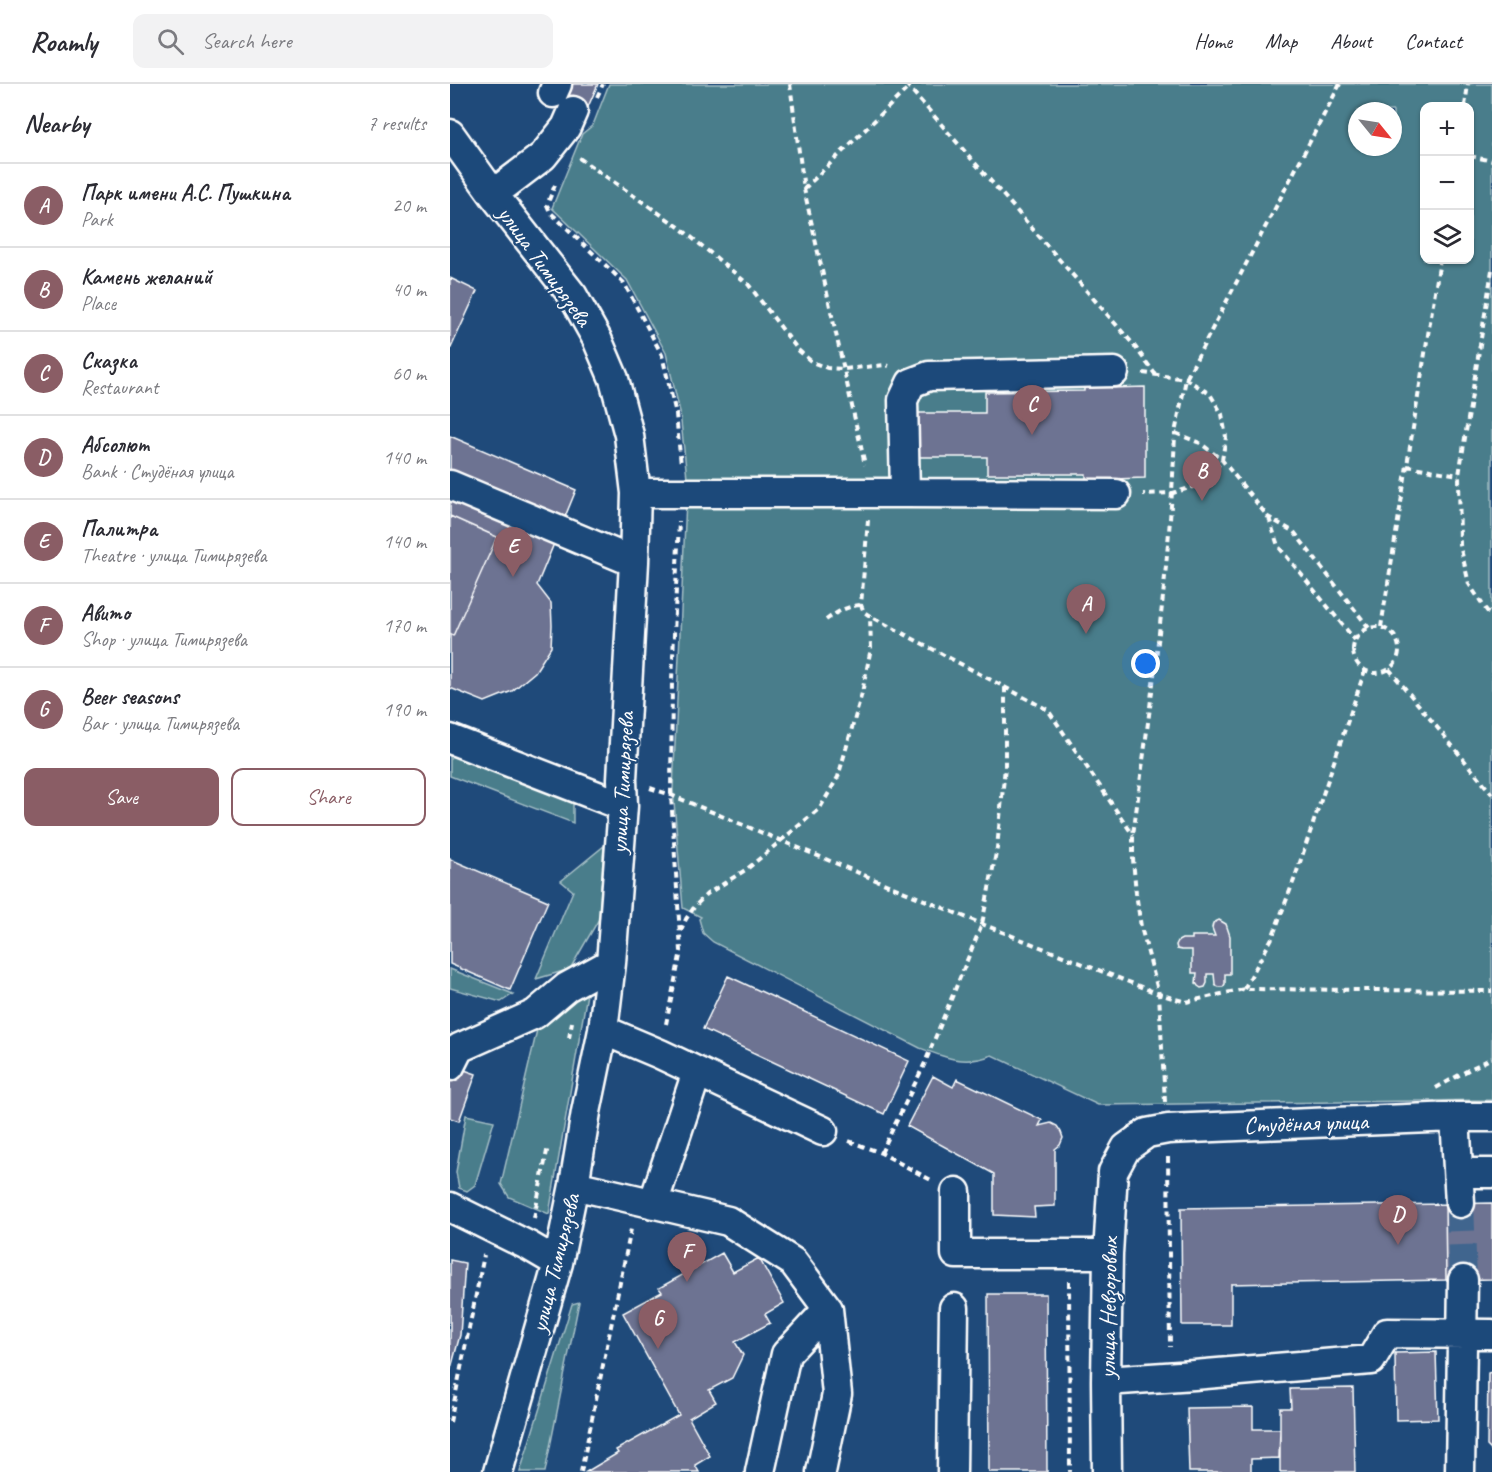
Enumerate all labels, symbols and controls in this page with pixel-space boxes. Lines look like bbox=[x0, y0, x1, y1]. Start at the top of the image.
search box bbox=[133, 14, 553, 68]
text: Roamly bbox=[30, 24, 97, 59]
icon: search bbox=[154, 25, 187, 58]
text: Search here bbox=[202, 27, 292, 55]
text: Home bbox=[1194, 28, 1232, 54]
text: Map bbox=[1265, 28, 1297, 54]
text: About bbox=[1330, 28, 1372, 54]
text: Contact bbox=[1405, 28, 1462, 54]
north arrow bbox=[1348, 102, 1402, 156]
map controls bbox=[1420, 102, 1474, 264]
button: + bbox=[1420, 102, 1474, 156]
text: Nearby bbox=[24, 107, 89, 140]
text: 7 results bbox=[367, 111, 426, 136]
button: − bbox=[1420, 156, 1474, 210]
text: Парк имени А.С. Пушкина bbox=[81, 179, 290, 207]
text: A bbox=[38, 193, 49, 218]
text: 20 m bbox=[392, 193, 426, 218]
street label: улица Тимирязева bbox=[490, 198, 600, 333]
text: Park bbox=[81, 207, 113, 232]
button: layers bbox=[1420, 210, 1474, 264]
text: Камень желаний bbox=[81, 263, 212, 291]
text: B bbox=[38, 277, 49, 302]
text: 40 m bbox=[392, 277, 426, 302]
text: Place bbox=[81, 291, 116, 316]
text: Сказка bbox=[81, 347, 137, 375]
text: C bbox=[39, 361, 48, 386]
text: 60 m bbox=[392, 361, 426, 386]
text: Restaurant bbox=[81, 375, 158, 400]
pin: C bbox=[1012, 386, 1052, 435]
text: Абсолют bbox=[81, 431, 149, 459]
text: D bbox=[38, 445, 49, 470]
text: 140 m bbox=[383, 445, 426, 470]
pin: B bbox=[1182, 452, 1221, 501]
text: Bank · Студёная улица bbox=[81, 459, 234, 484]
text: Палитра bbox=[81, 515, 157, 543]
pin: E bbox=[494, 528, 532, 577]
text: E bbox=[38, 529, 49, 554]
text: 140 m bbox=[383, 529, 426, 554]
text: Theatre · улица Тимирязева bbox=[81, 543, 266, 568]
pin: A bbox=[1066, 584, 1106, 634]
text: Авито bbox=[81, 599, 130, 627]
text: F bbox=[39, 613, 48, 638]
text: 170 m bbox=[383, 613, 426, 638]
text: Shop · улица Тимирязева bbox=[81, 627, 247, 652]
your location bbox=[1131, 649, 1160, 678]
text: Beer seasons bbox=[81, 683, 179, 711]
text: G bbox=[39, 697, 48, 722]
text: 190 m bbox=[383, 697, 426, 722]
street label: улица Тимирязева bbox=[603, 710, 641, 857]
text: Bar · улица Тимирязева bbox=[81, 711, 239, 736]
button: Save bbox=[24, 768, 219, 826]
button: Share bbox=[231, 768, 426, 826]
street label: Студёная улица bbox=[1243, 1106, 1370, 1140]
street label: улица Тимирязева bbox=[523, 1189, 587, 1337]
pin: D bbox=[1378, 1196, 1418, 1245]
pin: F bbox=[668, 1232, 706, 1282]
street label: улица Невзоровых bbox=[1092, 1235, 1125, 1381]
pin: G bbox=[638, 1300, 678, 1349]

